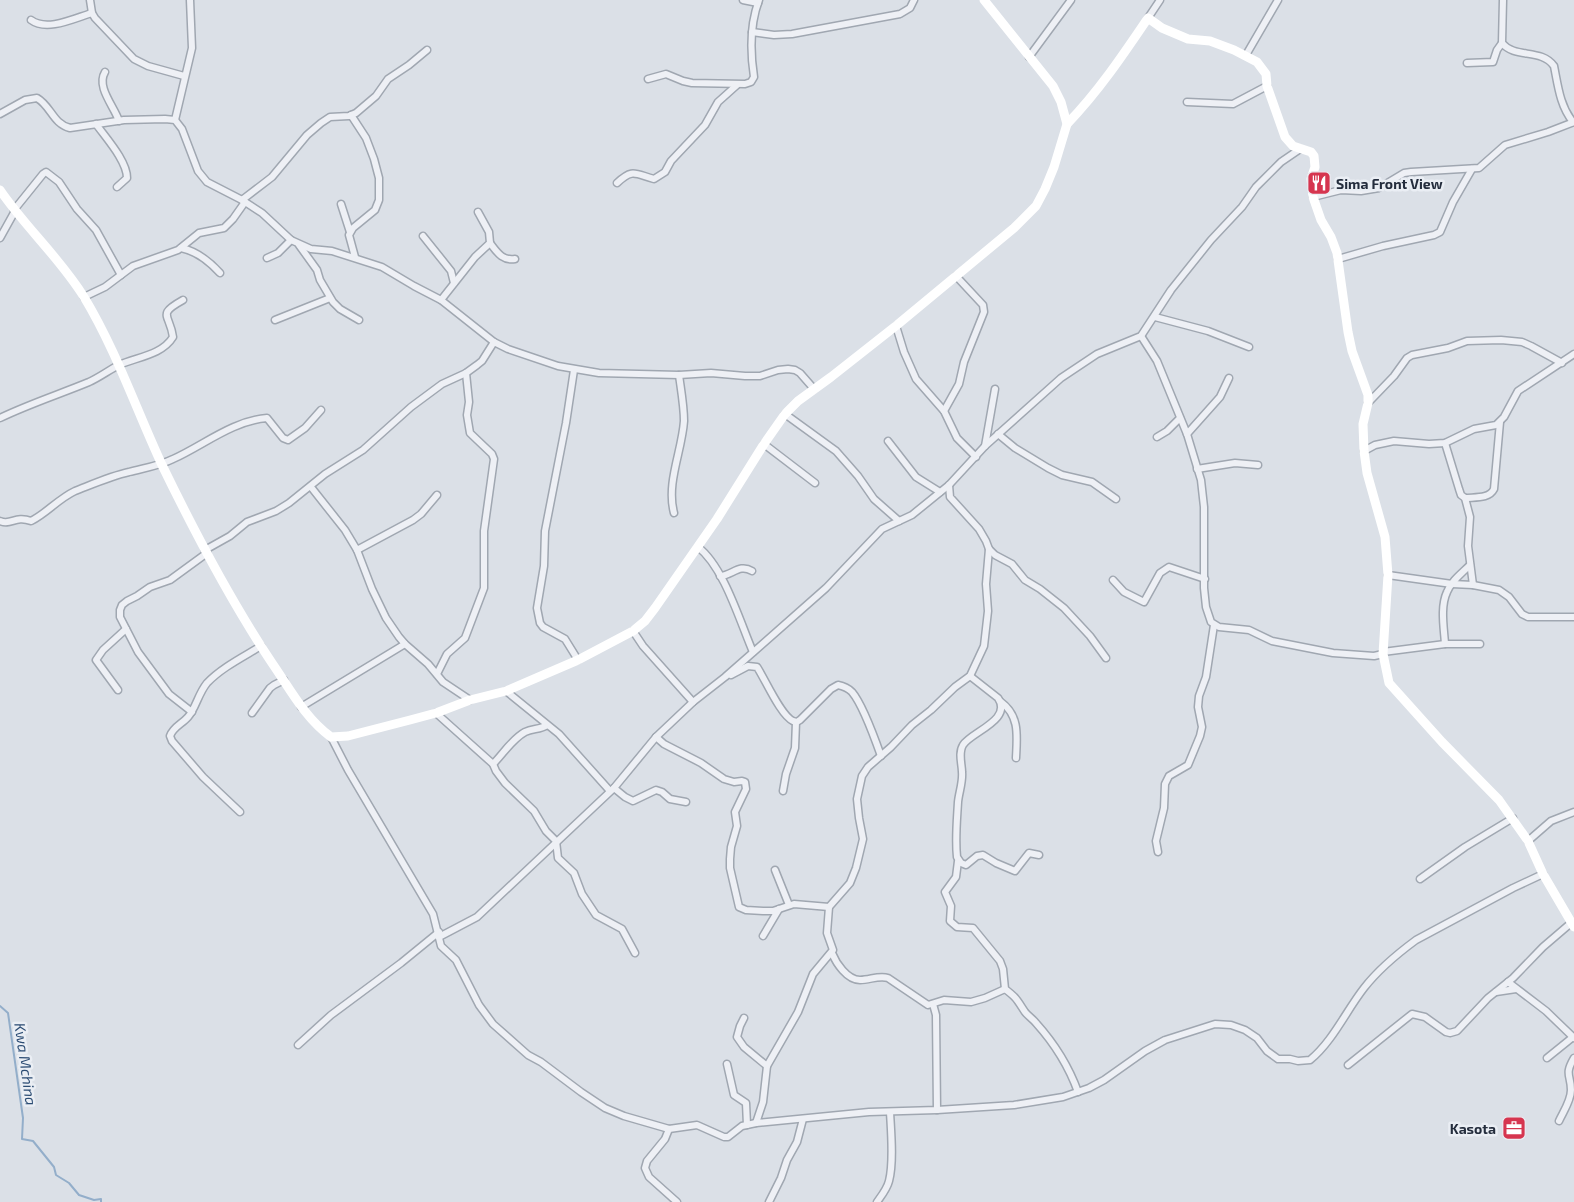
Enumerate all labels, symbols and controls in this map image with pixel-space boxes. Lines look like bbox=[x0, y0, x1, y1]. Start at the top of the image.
restaurant icon: Sima Front View bbox=[1306, 170, 1332, 196]
place label: Sima Front View bbox=[1336, 175, 1443, 192]
water label: Kwa Mchina bbox=[11, 1021, 41, 1107]
office icon: Kasota bbox=[1501, 1115, 1527, 1141]
place label: Kasota bbox=[1450, 1120, 1496, 1137]

